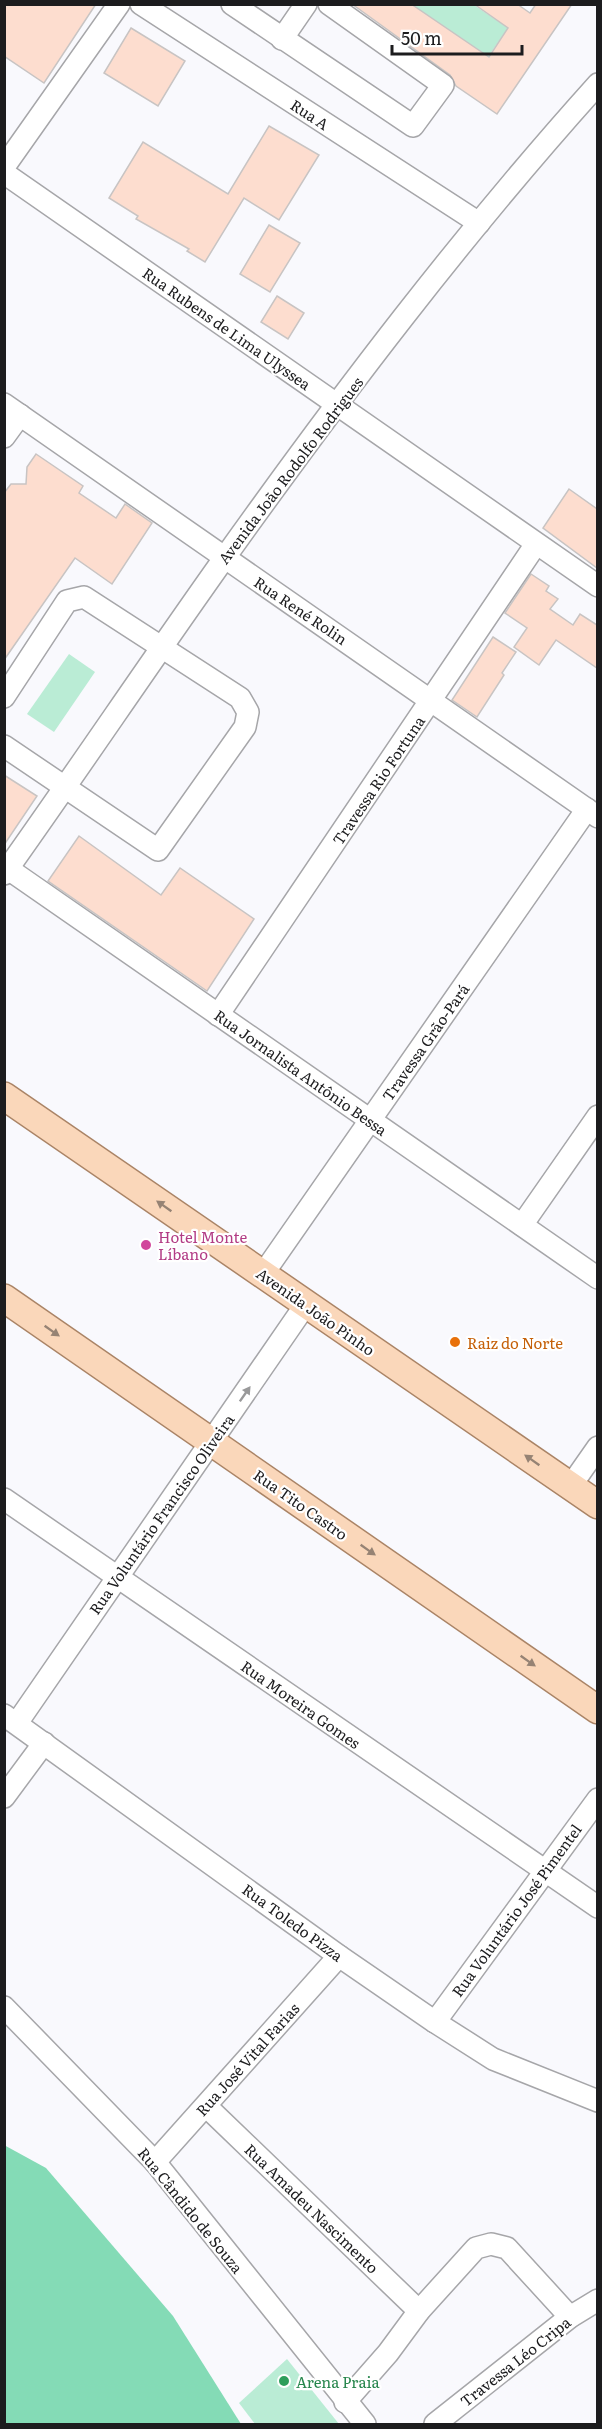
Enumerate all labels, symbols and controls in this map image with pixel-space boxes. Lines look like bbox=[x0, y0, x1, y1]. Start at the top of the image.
scale bar bbox=[392, 18, 522, 56]
text: 50 m bbox=[401, 24, 442, 51]
street label: Rua A bbox=[286, 93, 334, 135]
street label: Rua Rubens de Lima Ulyssea bbox=[138, 261, 317, 396]
street label: Avenida João Rodolfo Rodrigues bbox=[212, 371, 368, 568]
street label: Rua René Rolin bbox=[250, 570, 352, 650]
street label: Travessa Rio Fortuna bbox=[326, 710, 430, 849]
street label: Travessa Grão-Pará bbox=[376, 978, 475, 1105]
street label: Rua Jornalista Antônio Bessa bbox=[210, 1003, 393, 1141]
one-way arrow bbox=[157, 1200, 173, 1212]
place label: Hotel Monte Líbano bbox=[158, 1225, 247, 1265]
marker: Hotel Monte Líbano bbox=[139, 1238, 153, 1252]
street label: Avenida João Pinho bbox=[252, 1261, 380, 1361]
one-way arrow bbox=[44, 1325, 60, 1337]
place label: Raiz do Norte bbox=[467, 1331, 563, 1354]
marker: Raiz do Norte bbox=[448, 1335, 462, 1349]
one-way arrow bbox=[239, 1386, 251, 1402]
street label: Rua Voluntário Francisco Oliveira bbox=[83, 1408, 240, 1619]
one-way arrow bbox=[524, 1455, 540, 1466]
street label: Rua Tito Castro bbox=[249, 1463, 353, 1545]
one-way arrow bbox=[359, 1544, 375, 1556]
street label: Rua Moreira Gomes bbox=[237, 1654, 365, 1754]
one-way arrow bbox=[520, 1655, 536, 1666]
street label: Rua Voluntário José Pimentel bbox=[445, 1819, 587, 2001]
street label: Rua Toledo Pizza bbox=[238, 1878, 349, 1967]
street label: Rua José Vital Farias bbox=[190, 1997, 304, 2121]
street label: Rua Amadeu Nascimento bbox=[240, 2138, 384, 2278]
street label: Rua Cândido de Souza bbox=[133, 2142, 250, 2279]
street label: Travessa Léo Cripa bbox=[455, 2310, 576, 2412]
place label: Arena Praia bbox=[296, 2370, 381, 2393]
marker: Arena Praia bbox=[277, 2374, 291, 2388]

